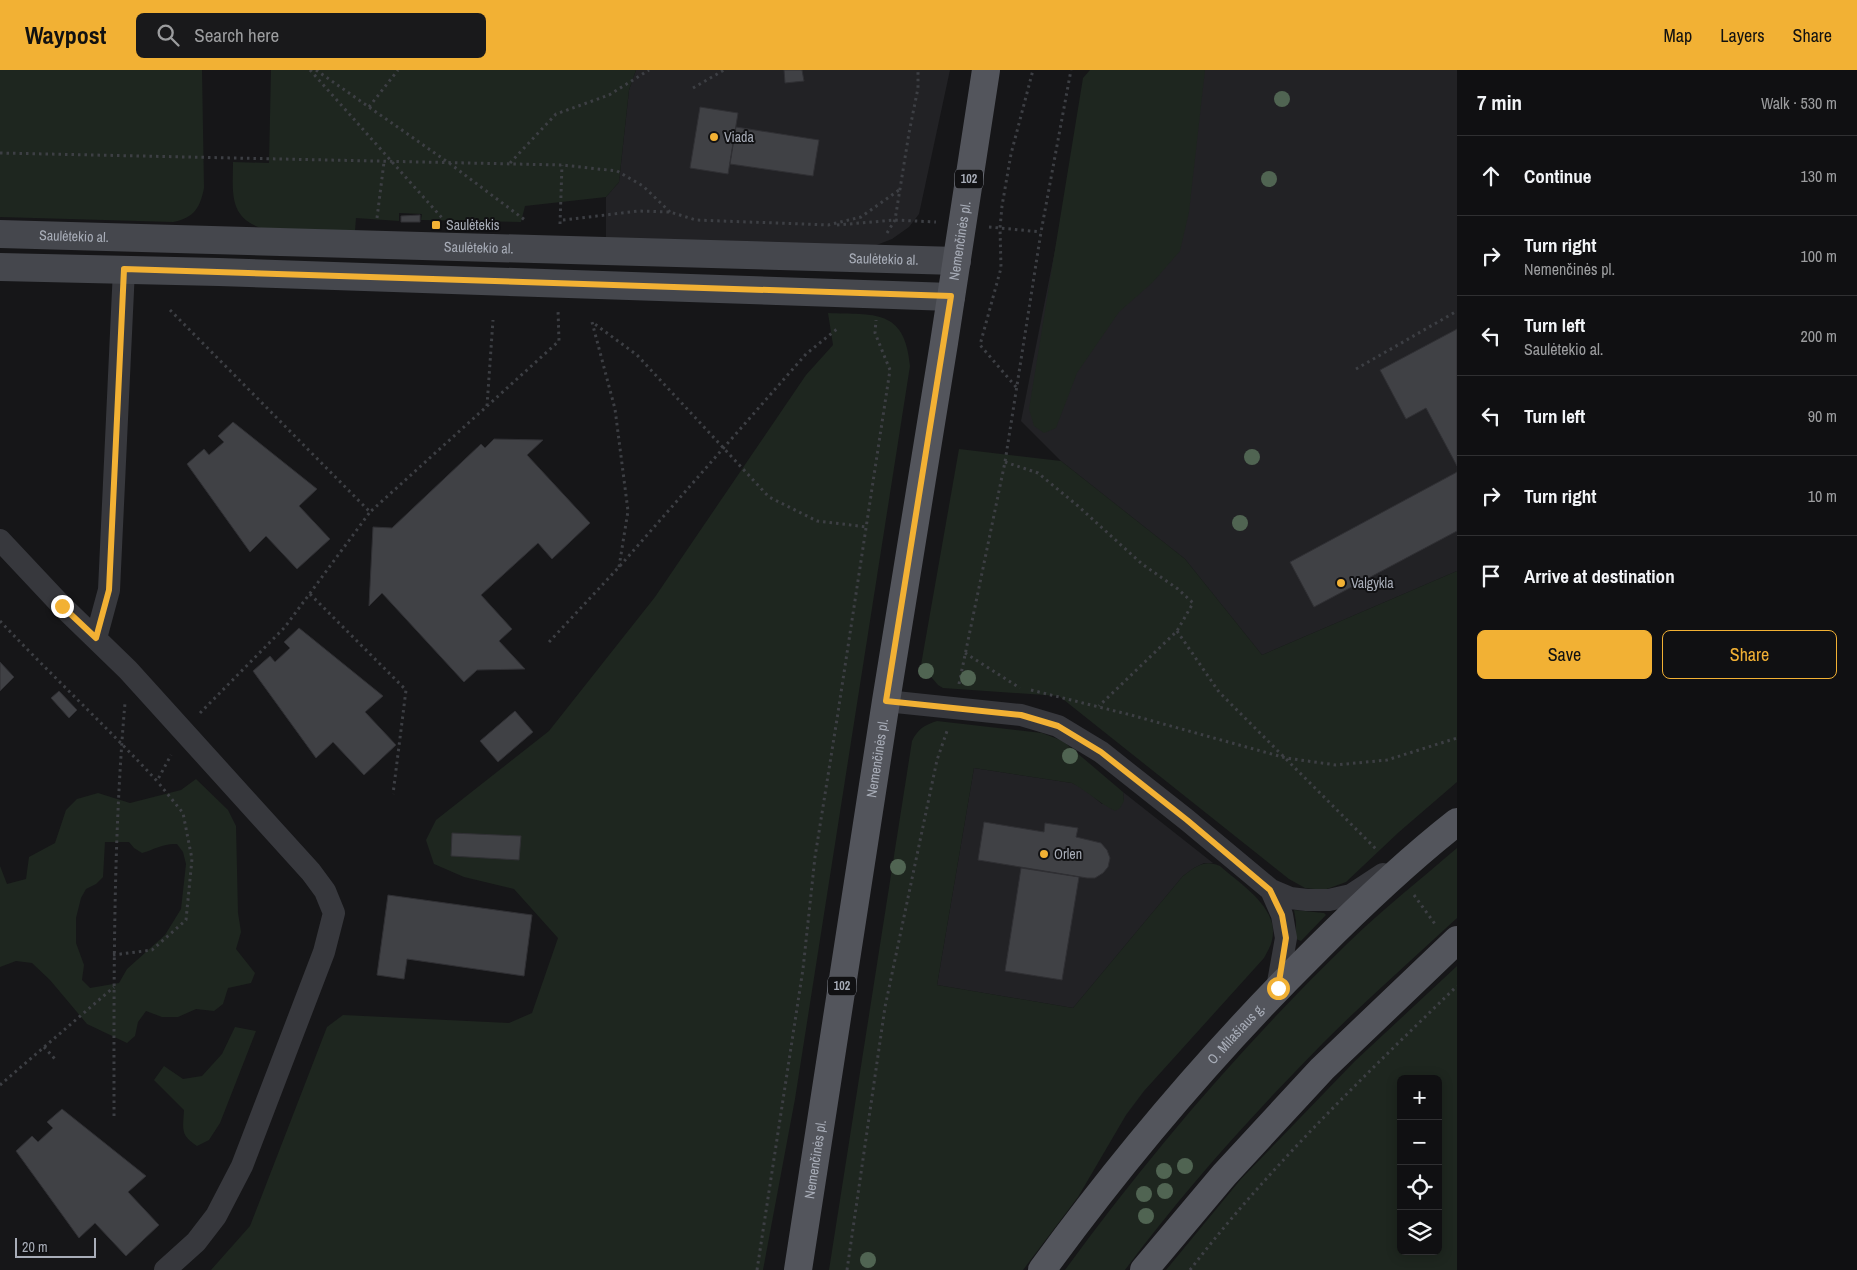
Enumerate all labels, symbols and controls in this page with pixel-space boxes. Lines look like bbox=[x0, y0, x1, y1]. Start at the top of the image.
search box bbox=[136, 13, 486, 58]
text: Waypost bbox=[25, 19, 106, 51]
icon: search bbox=[154, 21, 182, 49]
text: Search here bbox=[194, 22, 279, 48]
text: Map bbox=[1664, 23, 1692, 48]
text: Layers bbox=[1720, 23, 1765, 48]
text: Share bbox=[1793, 23, 1832, 48]
text: 7 min bbox=[1477, 88, 1522, 117]
text: Walk · 530 m bbox=[1761, 92, 1837, 114]
place label: Viada bbox=[724, 128, 754, 146]
marker: Viada bbox=[708, 131, 720, 143]
icon: ahead bbox=[1477, 162, 1505, 190]
text: Continue bbox=[1524, 163, 1592, 189]
text: 130 m bbox=[1801, 165, 1837, 187]
road number: 102 bbox=[955, 170, 983, 188]
street label: Nemenčinės pl. bbox=[945, 200, 975, 281]
place label: Saulėtekis bbox=[446, 216, 500, 234]
marker: Saulėtekis bbox=[430, 219, 442, 231]
street label: Saulėtekio al. bbox=[39, 226, 109, 246]
text: Turn right bbox=[1524, 232, 1596, 258]
street label: Saulėtekio al. bbox=[444, 238, 514, 257]
icon: right bbox=[1477, 242, 1505, 270]
text: 100 m bbox=[1801, 245, 1837, 267]
street label: Saulėtekio al. bbox=[849, 249, 919, 269]
text: Nemenčinės pl. bbox=[1524, 258, 1615, 280]
text: Turn left bbox=[1524, 312, 1585, 338]
icon: left bbox=[1477, 322, 1505, 350]
text: 200 m bbox=[1801, 325, 1837, 347]
text: Saulėtekio al. bbox=[1524, 338, 1604, 360]
icon: left bbox=[1477, 402, 1505, 430]
text: Turn left bbox=[1524, 403, 1585, 429]
text: 90 m bbox=[1808, 405, 1837, 427]
icon: right bbox=[1477, 482, 1505, 510]
text: Turn right bbox=[1524, 483, 1596, 509]
text: 10 m bbox=[1808, 485, 1837, 507]
icon: arrive bbox=[1477, 562, 1505, 590]
text: Arrive at destination bbox=[1524, 563, 1675, 589]
place label: Valgykla bbox=[1351, 574, 1394, 592]
marker: Valgykla bbox=[1335, 577, 1347, 589]
route end bbox=[51, 595, 74, 618]
button: Save bbox=[1477, 630, 1652, 679]
button: Share bbox=[1662, 630, 1837, 679]
street label: Nemenčinės pl. bbox=[862, 717, 892, 799]
place label: Orlen bbox=[1054, 845, 1082, 863]
marker: Orlen bbox=[1038, 848, 1050, 860]
road number: 102 bbox=[828, 976, 856, 996]
route start bbox=[1267, 977, 1290, 1000]
street label: O. Milašiaus g. bbox=[1203, 999, 1269, 1068]
map controls bbox=[1397, 1075, 1442, 1255]
button: + bbox=[1397, 1075, 1442, 1120]
street label: Nemenčinės pl. bbox=[800, 1118, 830, 1200]
button: − bbox=[1397, 1120, 1442, 1165]
button: locate bbox=[1397, 1165, 1442, 1210]
button: layers bbox=[1397, 1210, 1442, 1255]
scale bar bbox=[15, 1235, 96, 1258]
text: 20 m bbox=[22, 1238, 48, 1256]

